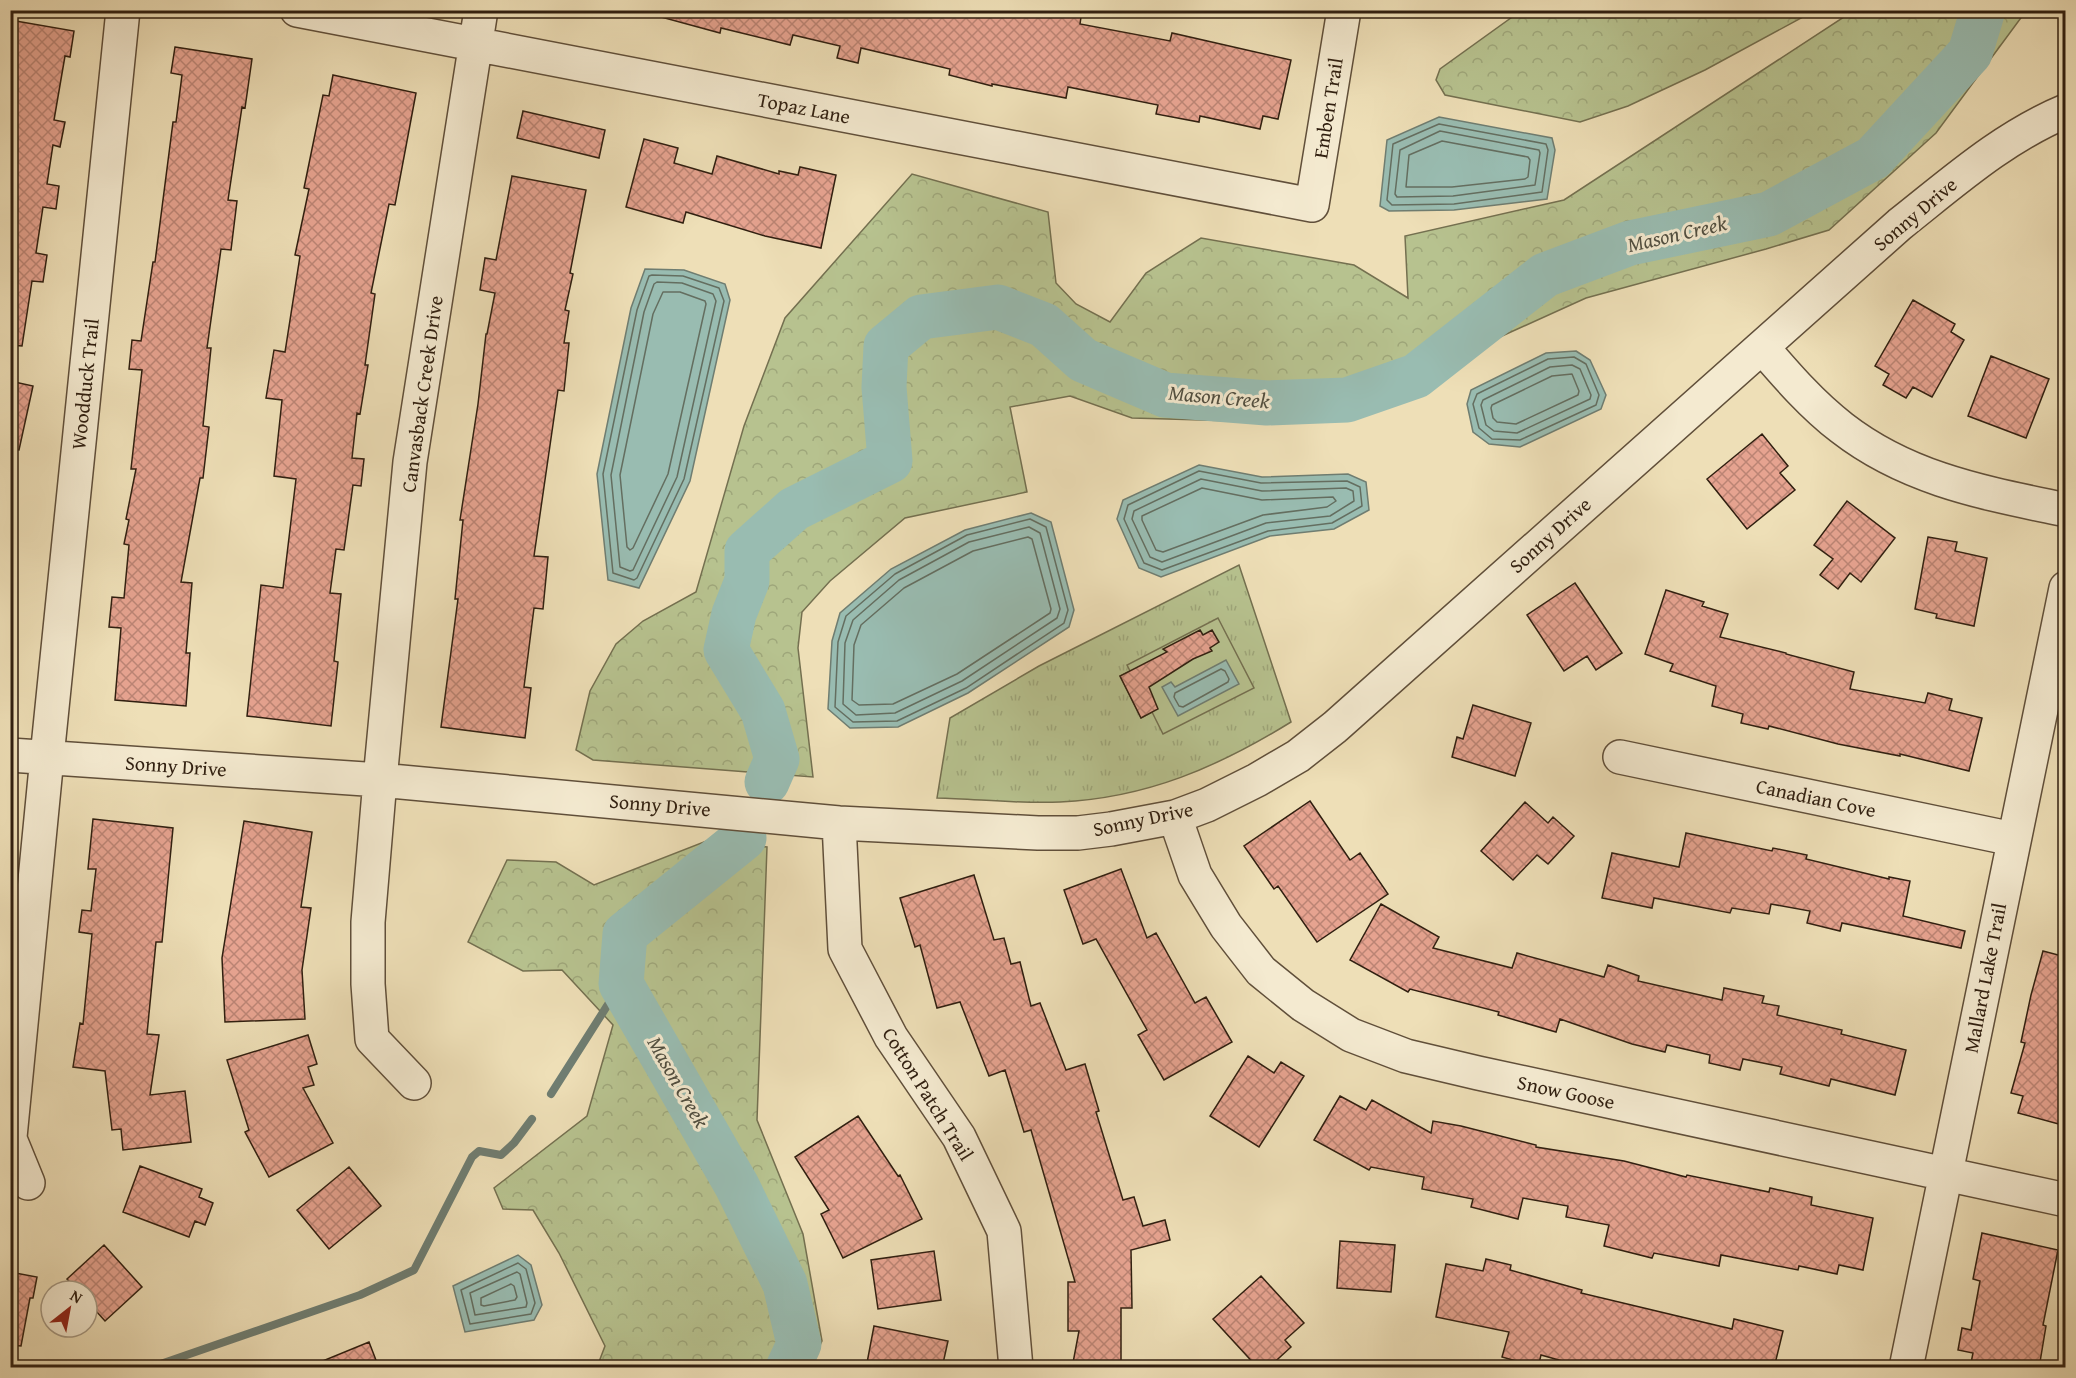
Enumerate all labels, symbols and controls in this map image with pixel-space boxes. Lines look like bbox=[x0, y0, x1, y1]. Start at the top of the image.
street label: Emben Trail bbox=[1305, 55, 1350, 160]
street label: Topaz Lane bbox=[755, 84, 853, 131]
street label: Sonny Drive bbox=[1866, 170, 1963, 257]
water label: Mason Creek bbox=[1624, 207, 1730, 260]
street label: Canvasback Creek Drive bbox=[393, 294, 450, 494]
street label: Woodduck Trail bbox=[63, 316, 106, 451]
water label: Mason Creek bbox=[1167, 377, 1271, 416]
street label: Sonny Drive bbox=[1502, 490, 1597, 579]
street label: Sonny Drive bbox=[124, 747, 228, 784]
street label: Canadian Cove bbox=[1753, 771, 1879, 824]
street label: Sonny Drive bbox=[608, 786, 712, 823]
street label: Sonny Drive bbox=[1090, 794, 1196, 843]
street label: Mallard Lake Trail bbox=[1956, 900, 2013, 1055]
street label: Cotton Patch Trail bbox=[876, 1021, 981, 1166]
water label: Mason Creek bbox=[640, 1030, 717, 1134]
street label: Snow Goose bbox=[1515, 1067, 1618, 1116]
north arrow bbox=[39, 1279, 99, 1339]
text: N bbox=[66, 1283, 88, 1309]

